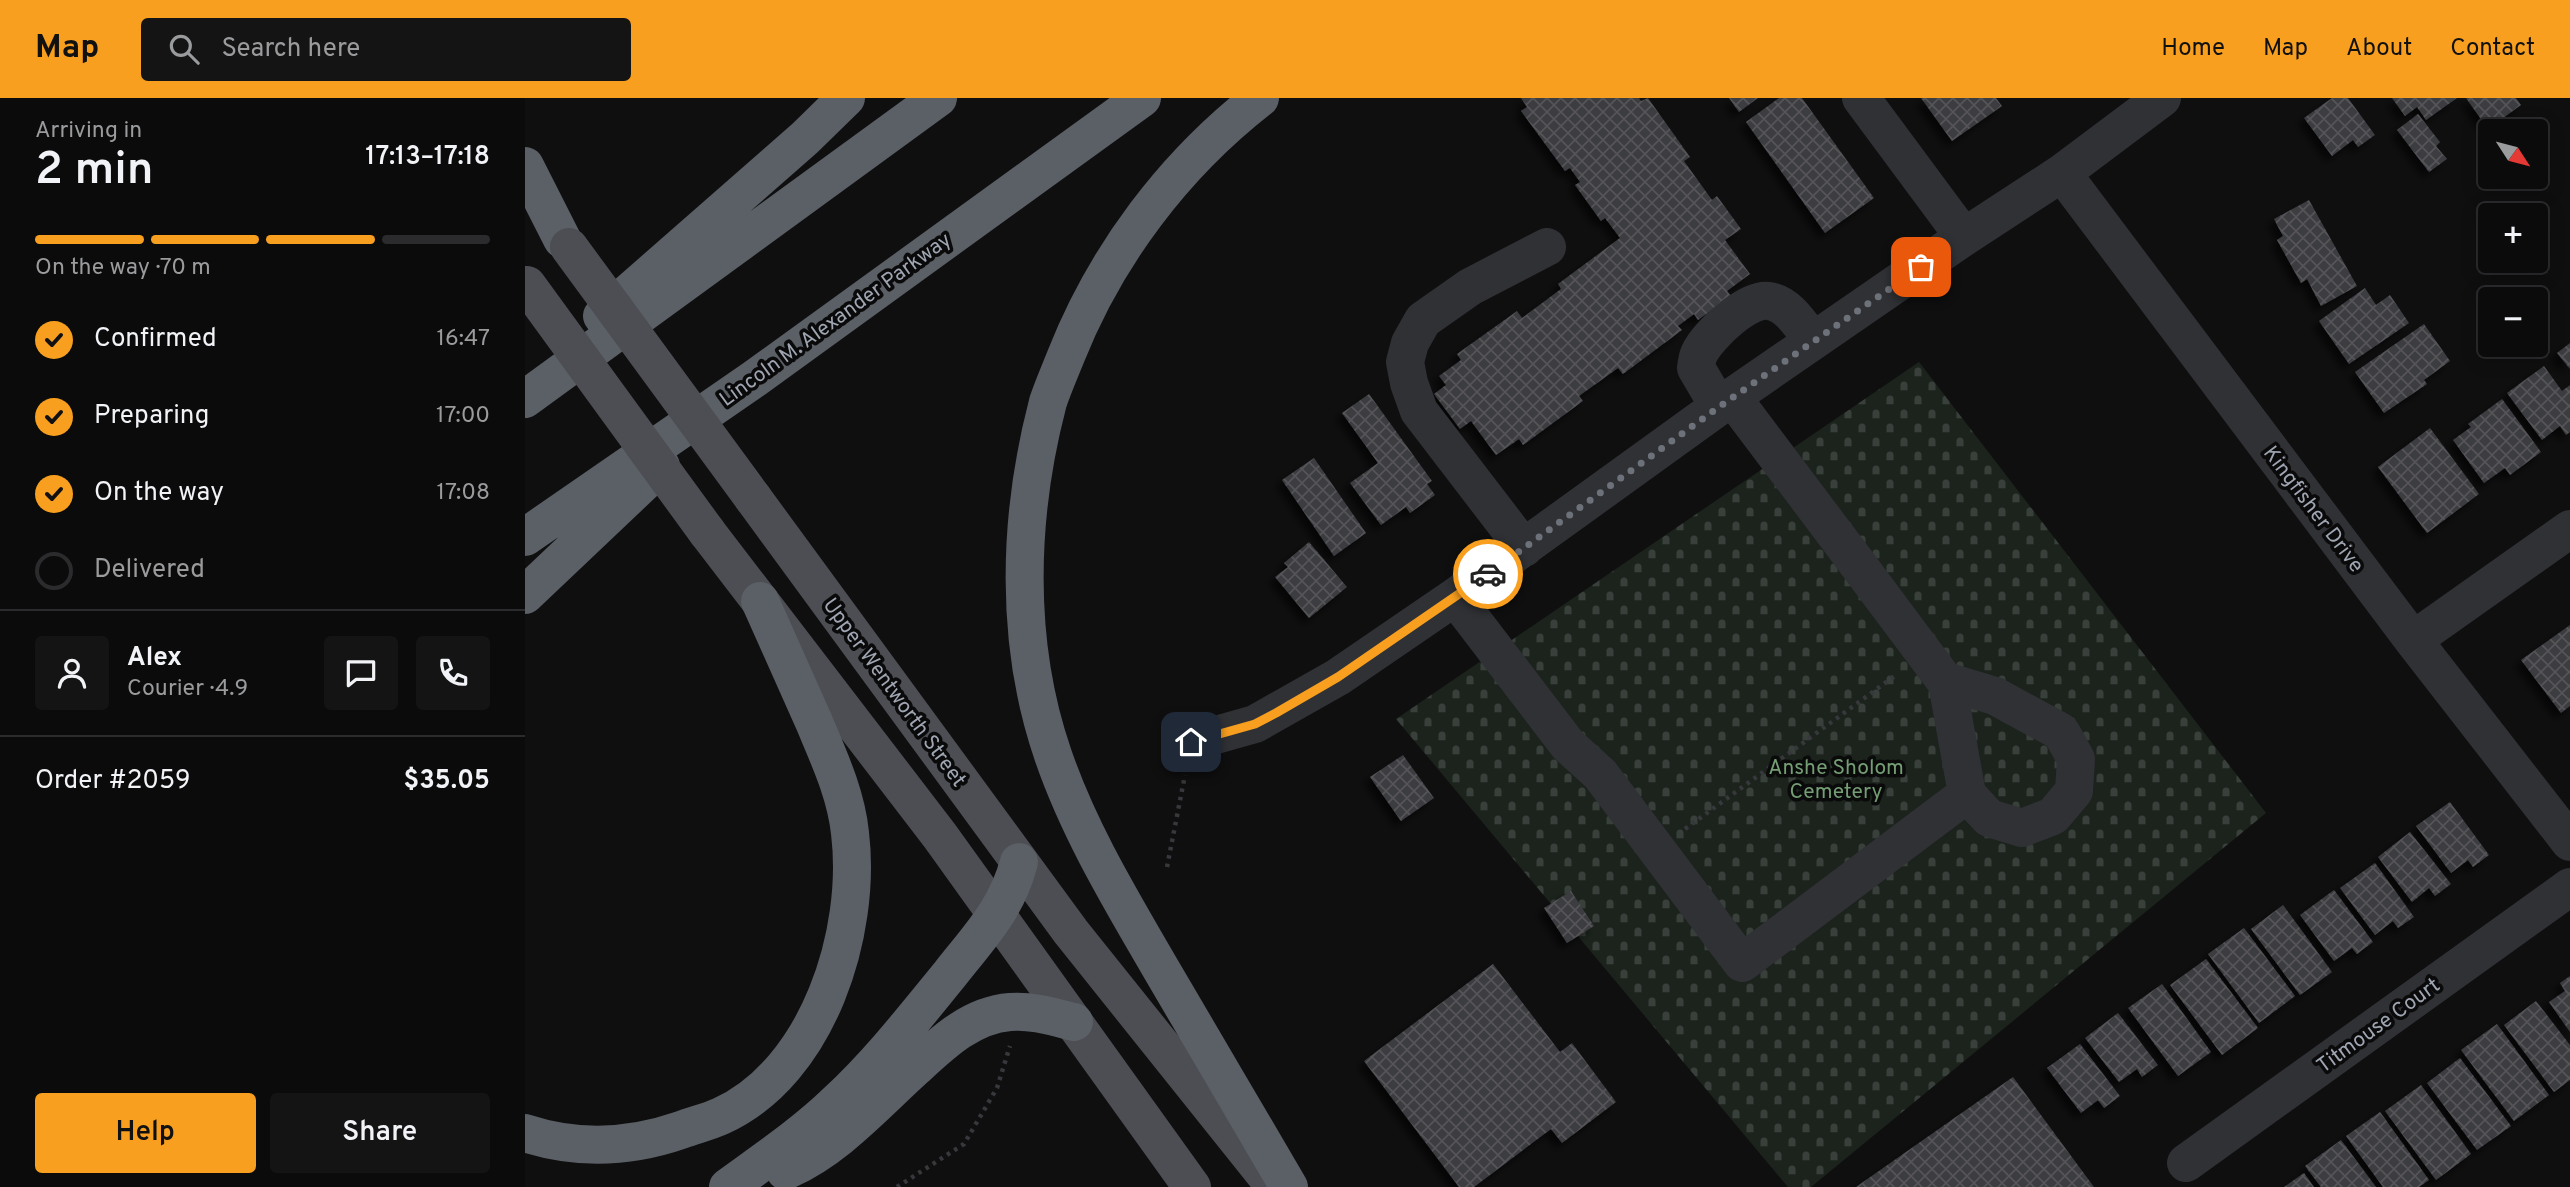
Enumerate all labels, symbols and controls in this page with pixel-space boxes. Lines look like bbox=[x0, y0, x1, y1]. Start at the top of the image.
search box bbox=[141, 18, 631, 81]
text: Map bbox=[35, 28, 99, 70]
icon: search bbox=[165, 30, 203, 68]
text: Search here bbox=[221, 33, 360, 66]
text: Home bbox=[2161, 34, 2225, 64]
text: Map bbox=[2263, 34, 2308, 64]
text: About bbox=[2346, 34, 2412, 64]
text: Contact bbox=[2450, 34, 2535, 64]
text: Arriving in bbox=[35, 117, 142, 146]
north arrow bbox=[2478, 119, 2548, 189]
map controls bbox=[2478, 119, 2548, 357]
text: 17:13–17:18 bbox=[365, 141, 490, 174]
text: 2 min bbox=[35, 142, 154, 201]
button: + bbox=[2478, 203, 2548, 273]
street label: Lincoln M. Alexander Parkway bbox=[715, 227, 957, 413]
pin bbox=[1891, 237, 1951, 297]
icon: bag bbox=[1902, 248, 1940, 286]
text: On the way · 70 m bbox=[35, 254, 211, 283]
button: − bbox=[2478, 287, 2548, 357]
icon: check bbox=[35, 321, 73, 359]
text: Confirmed bbox=[94, 323, 217, 356]
text: 16:47 bbox=[436, 325, 490, 354]
icon: check bbox=[35, 398, 73, 436]
text: Preparing bbox=[94, 400, 209, 433]
text: 17:00 bbox=[436, 402, 490, 431]
street label: Kingfisher Drive bbox=[2256, 441, 2369, 579]
icon: check bbox=[35, 475, 73, 513]
text: On the way bbox=[94, 477, 224, 510]
text: 17:08 bbox=[436, 479, 490, 508]
courier bbox=[1453, 539, 1523, 609]
text: Delivered bbox=[94, 554, 205, 587]
icon: car bbox=[1469, 555, 1507, 593]
street label: Upper Wentworth Street bbox=[816, 593, 972, 793]
button: person bbox=[35, 636, 109, 710]
button: chat bbox=[324, 636, 398, 710]
button: phone bbox=[416, 636, 490, 710]
text: Alex bbox=[127, 642, 182, 675]
text: Courier · 4.9 bbox=[127, 675, 248, 704]
pin bbox=[1161, 712, 1221, 772]
icon: home bbox=[1172, 723, 1210, 761]
park label: Anshe Sholom Cemetery bbox=[1768, 755, 1904, 806]
text: Order #2059 bbox=[35, 765, 190, 798]
text: $35.05 bbox=[404, 765, 490, 798]
street label: Titmouse Court bbox=[2312, 972, 2446, 1080]
button: Help bbox=[35, 1093, 256, 1173]
button: Share bbox=[270, 1093, 490, 1173]

